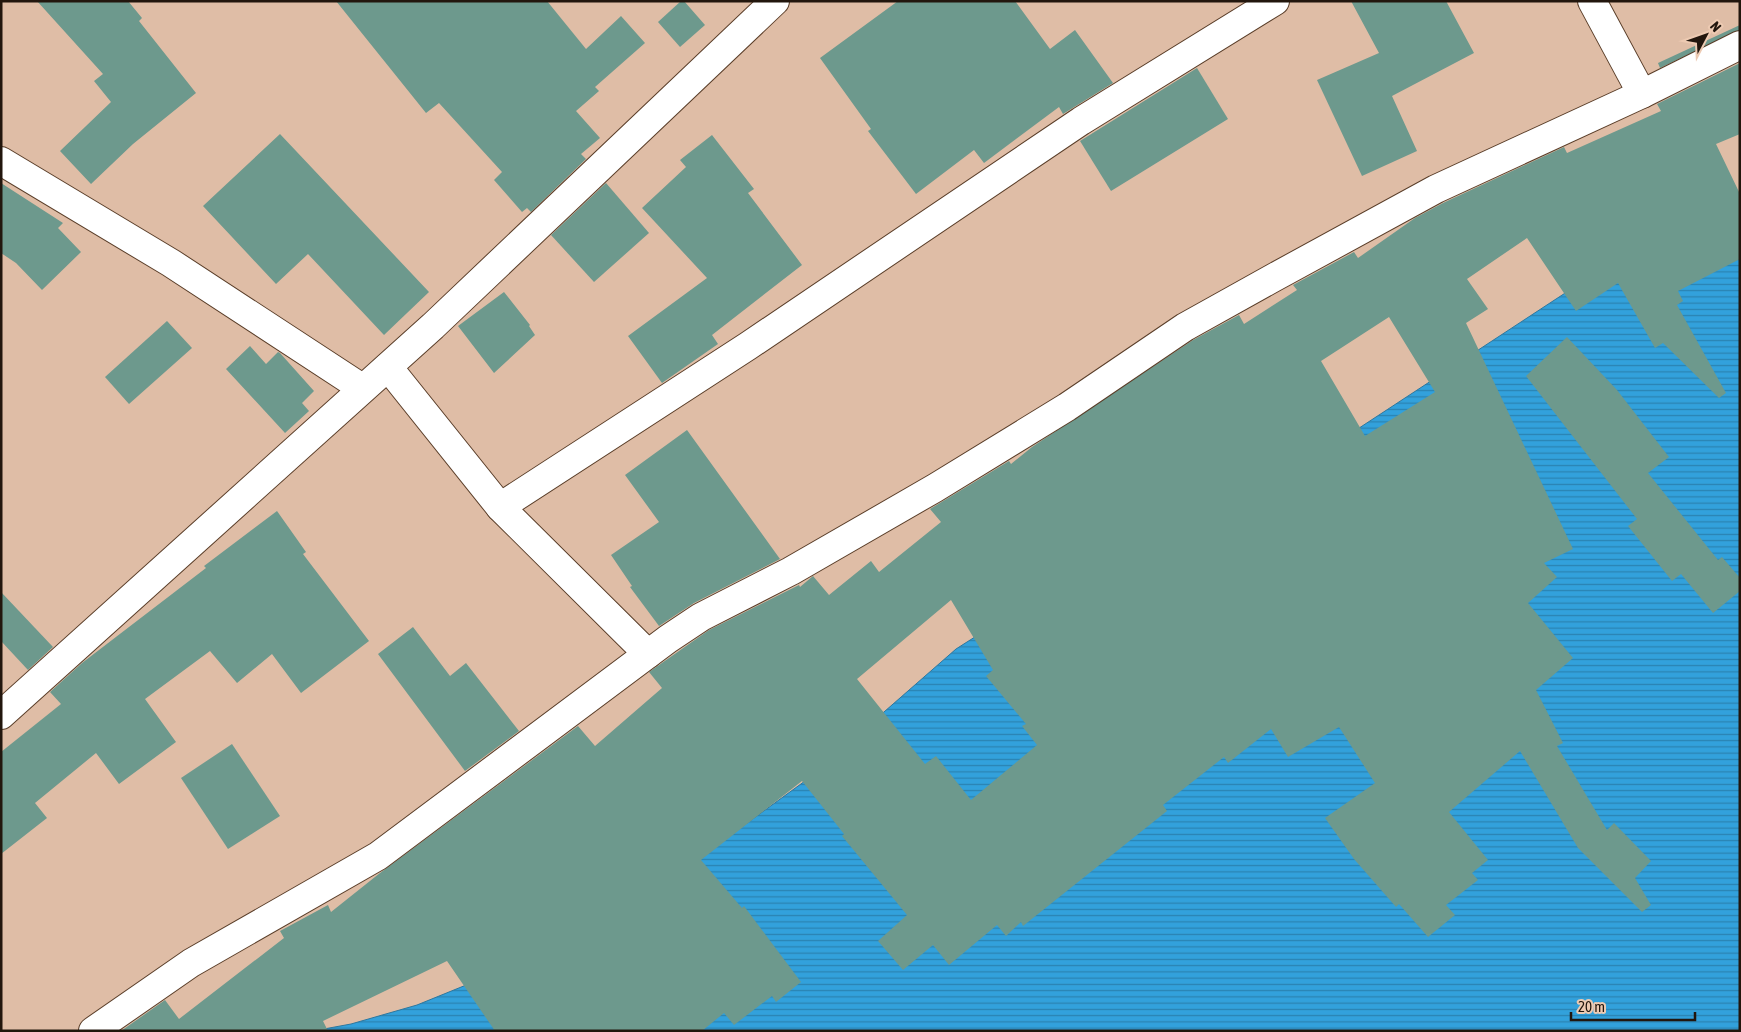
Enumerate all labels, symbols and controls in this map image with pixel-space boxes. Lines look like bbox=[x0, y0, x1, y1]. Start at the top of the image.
north arrow bbox=[1681, 10, 1731, 60]
text: N bbox=[1707, 18, 1725, 35]
scale bar bbox=[1571, 990, 1695, 1022]
text: 20 m bbox=[1578, 998, 1605, 1015]

